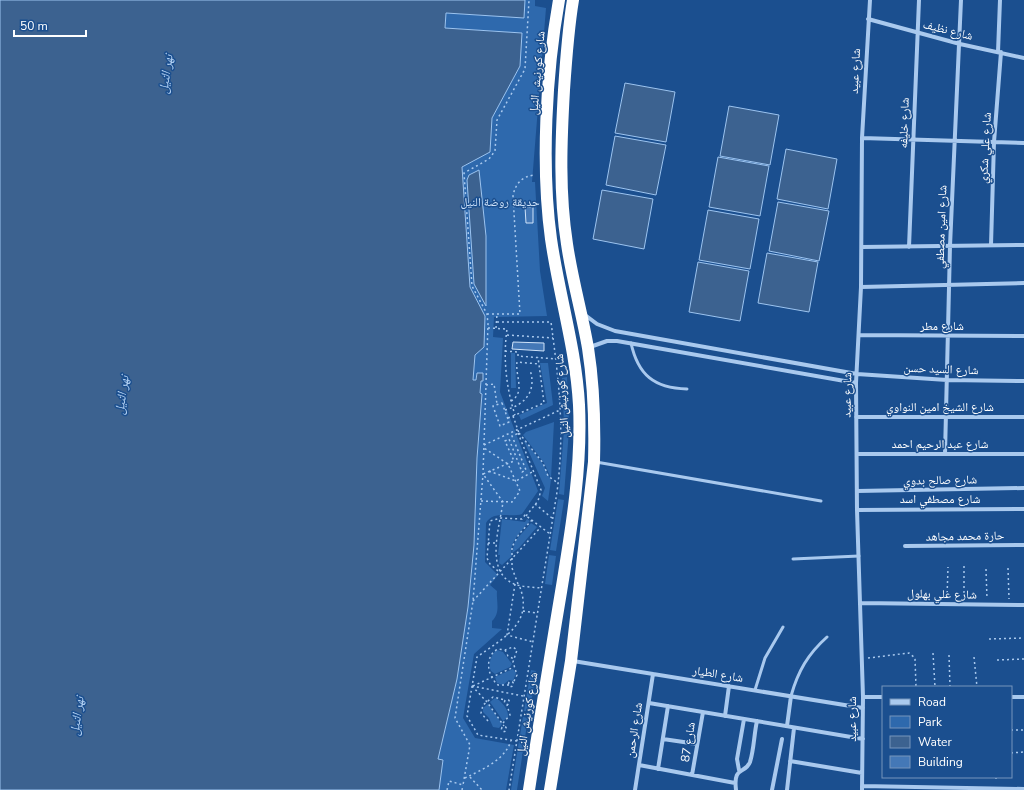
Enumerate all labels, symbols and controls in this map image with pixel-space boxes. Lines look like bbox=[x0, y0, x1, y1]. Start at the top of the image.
scale bar bbox=[14, 12, 86, 38]
street label: شارع نظيف bbox=[921, 16, 975, 44]
text: 50 m bbox=[20, 18, 48, 34]
street label: شارع كورنيش النيل bbox=[525, 30, 549, 116]
street label: شارع عبيد bbox=[846, 48, 864, 94]
water label: نهر النيل bbox=[154, 51, 178, 95]
street label: شارع خليفه bbox=[895, 97, 913, 149]
street label: شارع علي شكري bbox=[975, 112, 997, 184]
street label: شارع امين مصطفي bbox=[932, 185, 953, 269]
park label: حديقة روضة النيل bbox=[460, 194, 540, 210]
street label: شارع مطر bbox=[919, 318, 964, 334]
street label: شارع كورنيش النيل bbox=[551, 353, 573, 439]
street label: شارع السيد حسن bbox=[903, 360, 979, 378]
water label: نهر النيل bbox=[110, 372, 134, 416]
street label: شارع عبيد bbox=[839, 372, 855, 418]
street label: شارع الشيخ امين النواوي bbox=[886, 399, 994, 417]
street label: شارع عبد الرحيم احمد bbox=[892, 436, 989, 452]
street label: شارع صالح بدوي bbox=[903, 471, 977, 491]
street label: شارع مصطفي اسد bbox=[900, 491, 980, 509]
street label: حارة محمد مجاهد bbox=[925, 527, 1005, 545]
street label: شارع علي بهلول bbox=[907, 585, 977, 605]
street label: شارع الطيار bbox=[691, 662, 744, 686]
street label: شارع كورنيش النيل bbox=[513, 671, 542, 757]
legend bbox=[882, 686, 1012, 778]
water label: نهر النيل bbox=[65, 693, 89, 737]
text: Road bbox=[918, 694, 946, 710]
street label: شارع عبيد bbox=[844, 696, 860, 742]
street label: شارع الرحمن bbox=[622, 701, 646, 759]
text: Park bbox=[918, 714, 943, 730]
street label: شارع 87 bbox=[677, 721, 699, 763]
text: Water bbox=[918, 734, 952, 750]
text: Building bbox=[918, 754, 963, 770]

